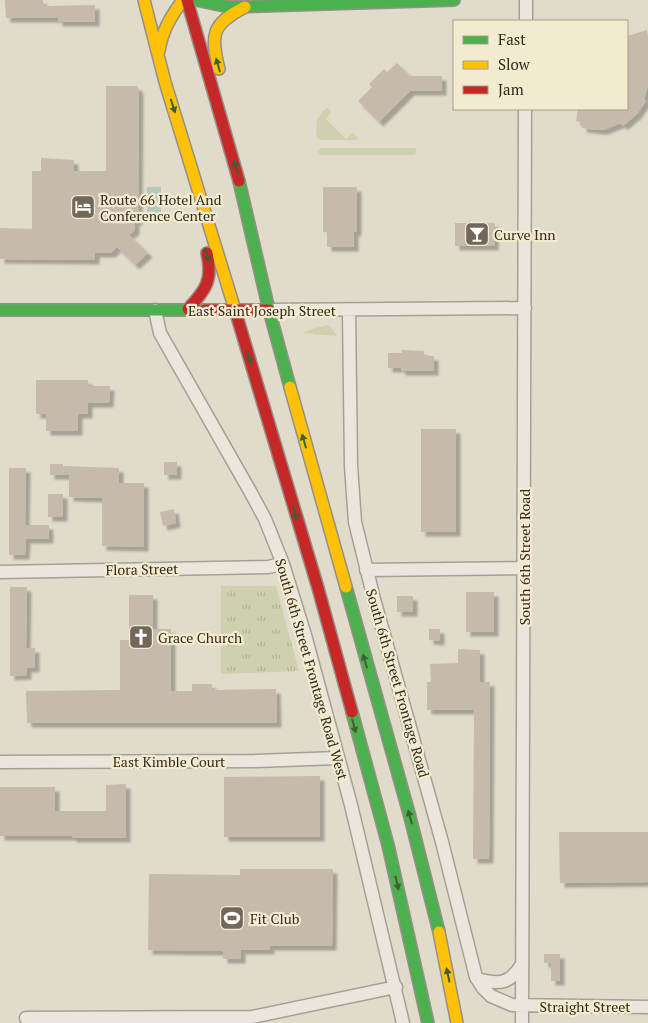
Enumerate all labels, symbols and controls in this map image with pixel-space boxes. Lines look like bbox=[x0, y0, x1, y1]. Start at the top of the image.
legend bbox=[453, 20, 628, 110]
text: Fast bbox=[498, 29, 526, 49]
text: Slow bbox=[498, 54, 531, 74]
one-way arrow bbox=[214, 57, 222, 72]
text: Jam bbox=[498, 79, 524, 99]
one-way arrow bbox=[169, 99, 177, 114]
one-way arrow bbox=[231, 160, 239, 175]
place label: Route 66 Hotel And Conference Center bbox=[100, 190, 222, 225]
hotel icon: Route 66 Hotel And Conference Center bbox=[70, 194, 96, 220]
bar icon: Curve Inn bbox=[464, 221, 490, 247]
place label: Curve Inn bbox=[494, 225, 556, 244]
one-way arrow bbox=[203, 247, 211, 262]
street label: East Saint Joseph Street bbox=[188, 301, 337, 320]
one-way arrow bbox=[246, 349, 254, 364]
one-way arrow bbox=[300, 433, 308, 448]
street label: South 6th Street Road bbox=[515, 489, 534, 625]
one-way arrow bbox=[292, 505, 300, 520]
street label: South 6th Street Frontage Road West bbox=[271, 556, 353, 783]
street label: Flora Street bbox=[105, 559, 179, 579]
street label: South 6th Street Frontage Road bbox=[362, 586, 434, 780]
church icon: Grace Church bbox=[128, 624, 154, 650]
place label: Grace Church bbox=[158, 628, 242, 647]
one-way arrow bbox=[361, 653, 369, 669]
one-way arrow bbox=[351, 719, 359, 734]
street label: East Kimble Court bbox=[113, 752, 226, 771]
one-way arrow bbox=[405, 810, 413, 825]
one-way arrow bbox=[393, 875, 401, 890]
sports icon: Fit Club bbox=[219, 905, 245, 931]
place label: Fit Club bbox=[250, 909, 300, 928]
one-way arrow bbox=[444, 968, 452, 983]
street label: Straight Street bbox=[540, 997, 631, 1016]

